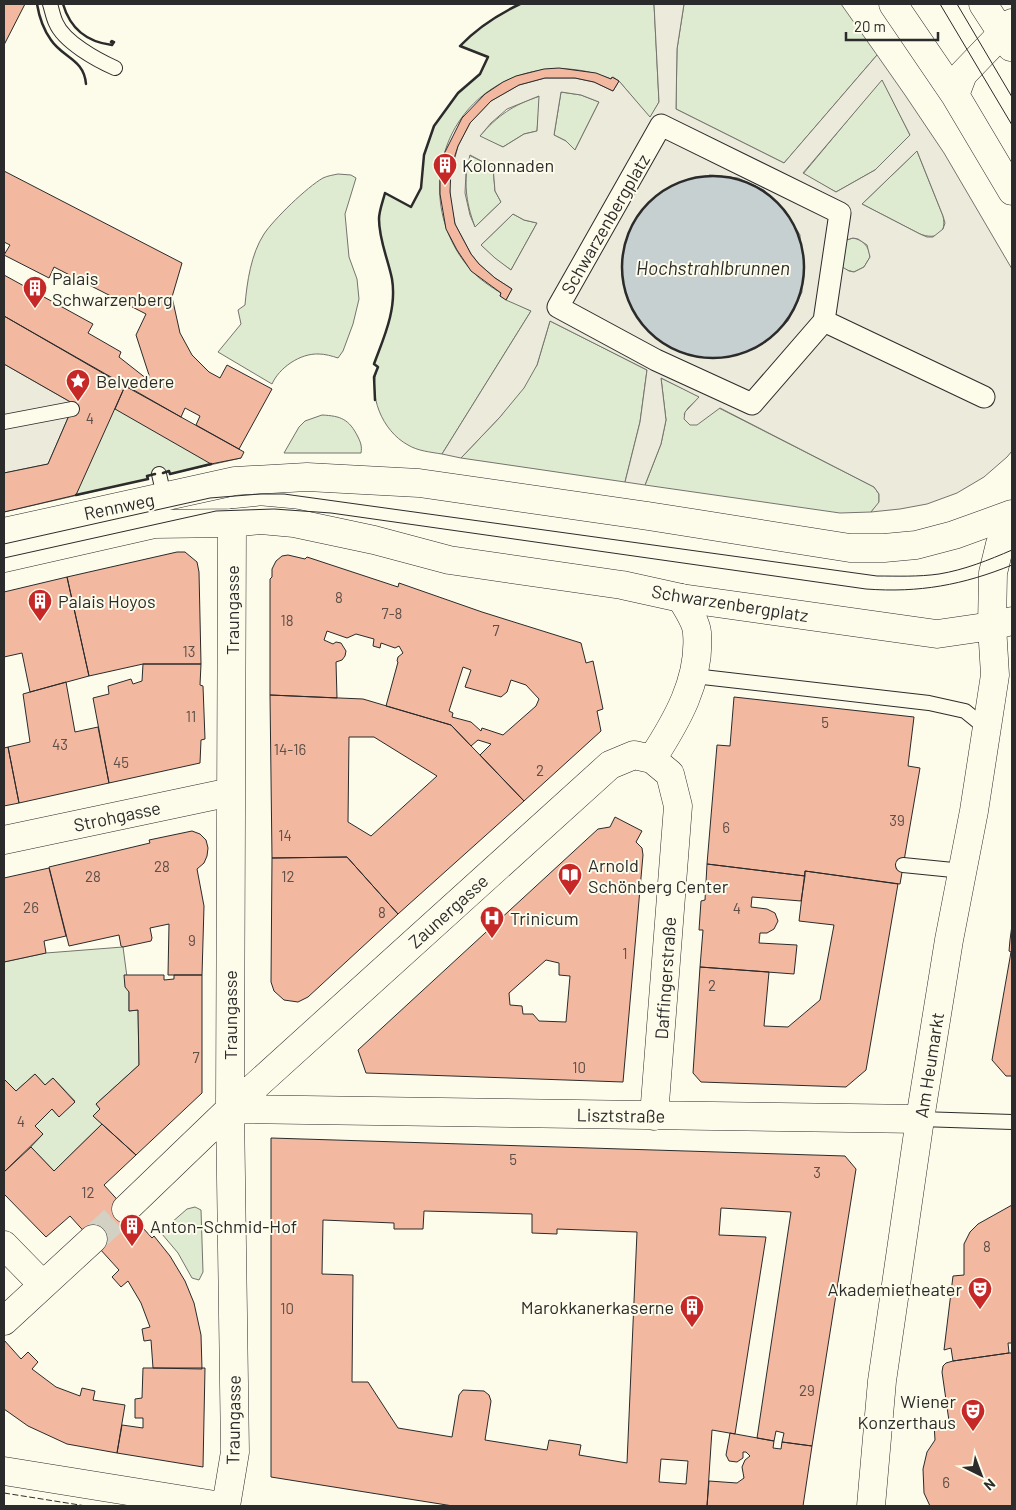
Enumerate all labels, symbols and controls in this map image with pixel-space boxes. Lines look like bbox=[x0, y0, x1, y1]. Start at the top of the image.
scale bar bbox=[846, 10, 938, 42]
text: 20 m bbox=[854, 17, 886, 35]
street label: Schwarzenbergplatz bbox=[556, 150, 654, 298]
building icon: Kolonnaden bbox=[432, 152, 458, 186]
place label: Kolonnaden bbox=[462, 154, 554, 176]
water label: Hochstrahlbrunnen bbox=[636, 256, 790, 279]
place label: Palais Schwarzenberg bbox=[52, 267, 173, 310]
building icon: Palais Schwarzenberg bbox=[22, 275, 48, 309]
place icon: Belvedere bbox=[65, 368, 91, 402]
place label: Belvedere bbox=[96, 370, 174, 392]
house number: 4 bbox=[86, 409, 94, 427]
street label: Rennweg bbox=[82, 488, 156, 524]
street label: Traungasse bbox=[221, 565, 243, 655]
street label: Schwarzenbergplatz bbox=[650, 580, 810, 626]
building icon: Palais Hoyos bbox=[27, 588, 53, 622]
house number: 8 bbox=[335, 588, 343, 606]
place label: Palais Hoyos bbox=[58, 590, 156, 612]
house number: 7-8 bbox=[382, 604, 402, 622]
house number: 18 bbox=[280, 611, 294, 629]
house number: 7 bbox=[492, 621, 500, 639]
house number: 13 bbox=[183, 642, 195, 660]
house number: 11 bbox=[186, 707, 196, 725]
house number: 5 bbox=[821, 713, 829, 731]
house number: 43 bbox=[52, 735, 68, 753]
house number: 14-16 bbox=[274, 740, 306, 758]
house number: 45 bbox=[113, 753, 129, 771]
house number: 2 bbox=[536, 761, 544, 779]
street label: Strohgasse bbox=[71, 796, 163, 836]
house number: 39 bbox=[889, 811, 905, 829]
house number: 6 bbox=[722, 818, 730, 836]
house number: 14 bbox=[278, 826, 292, 844]
place label: Arnold Schönberg Center bbox=[588, 854, 729, 897]
house number: 28 bbox=[154, 857, 170, 875]
library icon: Arnold Schönberg Center bbox=[557, 862, 583, 896]
house number: 28 bbox=[85, 867, 101, 885]
house number: 12 bbox=[281, 867, 295, 885]
street label: Zaunergasse bbox=[404, 869, 492, 953]
house number: 26 bbox=[23, 898, 39, 916]
house number: 4 bbox=[733, 899, 741, 917]
house number: 8 bbox=[378, 903, 386, 921]
hospital icon: Trinicum bbox=[479, 905, 505, 939]
place label: Trinicum bbox=[510, 907, 579, 929]
street label: Daffingerstraße bbox=[650, 916, 680, 1040]
house number: 9 bbox=[188, 931, 196, 949]
house number: 1 bbox=[622, 944, 628, 962]
street label: Traungasse bbox=[219, 970, 241, 1060]
house number: 2 bbox=[708, 976, 716, 994]
street label: Am Heumarkt bbox=[910, 1011, 948, 1119]
house number: 7 bbox=[192, 1048, 200, 1066]
house number: 10 bbox=[572, 1058, 586, 1076]
street label: Lisztstraße bbox=[577, 1103, 665, 1127]
house number: 4 bbox=[17, 1112, 25, 1130]
house number: 5 bbox=[509, 1150, 517, 1168]
house number: 3 bbox=[813, 1163, 821, 1181]
house number: 12 bbox=[81, 1183, 95, 1201]
building icon: Anton-Schmid-Hof bbox=[119, 1213, 145, 1247]
place label: Anton-Schmid-Hof bbox=[150, 1215, 297, 1237]
house number: 8 bbox=[983, 1237, 991, 1255]
theatre icon: Akademietheater bbox=[967, 1276, 993, 1310]
place label: Akademietheater bbox=[827, 1278, 962, 1300]
building icon: Marokkanerkaserne bbox=[679, 1294, 705, 1328]
place label: Marokkanerkaserne bbox=[521, 1296, 674, 1318]
house number: 10 bbox=[280, 1299, 294, 1317]
street label: Traungasse bbox=[221, 1375, 245, 1465]
house number: 29 bbox=[799, 1381, 815, 1399]
place label: Wiener Konzerthaus bbox=[858, 1390, 956, 1433]
theatre icon: Wiener Konzerthaus bbox=[960, 1398, 986, 1432]
north arrow bbox=[956, 1450, 1006, 1500]
house number: 6 bbox=[942, 1473, 950, 1491]
text: N bbox=[981, 1476, 999, 1494]

